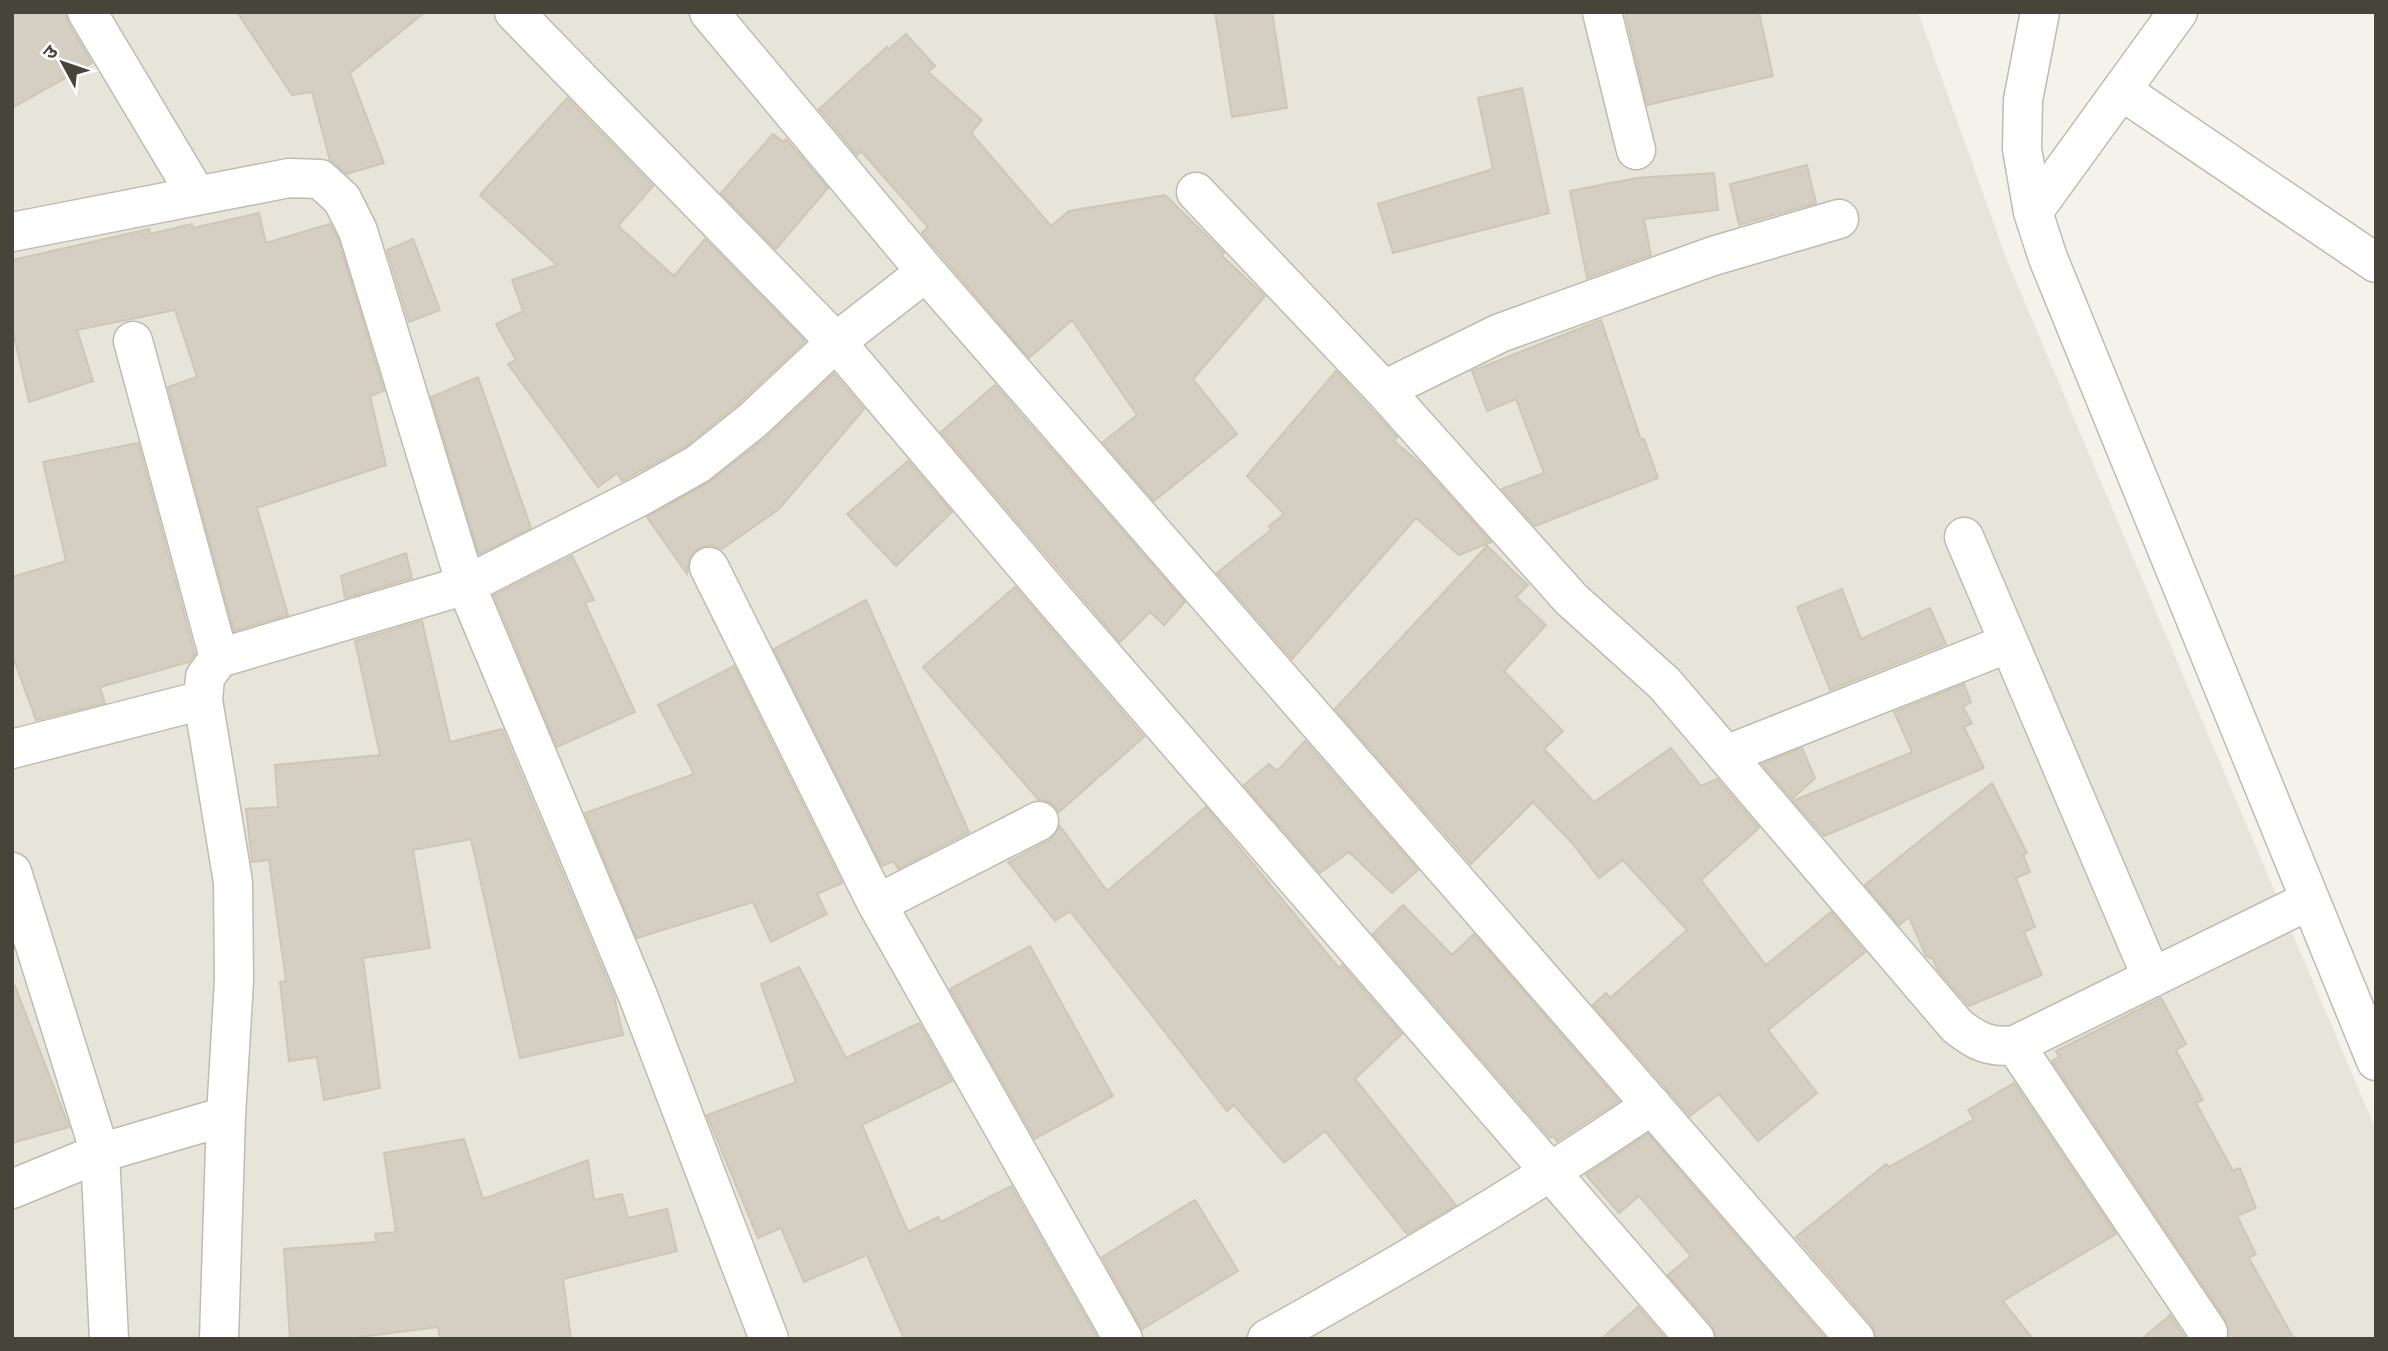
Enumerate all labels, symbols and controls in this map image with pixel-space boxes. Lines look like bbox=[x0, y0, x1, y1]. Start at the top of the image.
north arrow bbox=[28, 28, 98, 98]
text: उ bbox=[39, 41, 65, 65]

